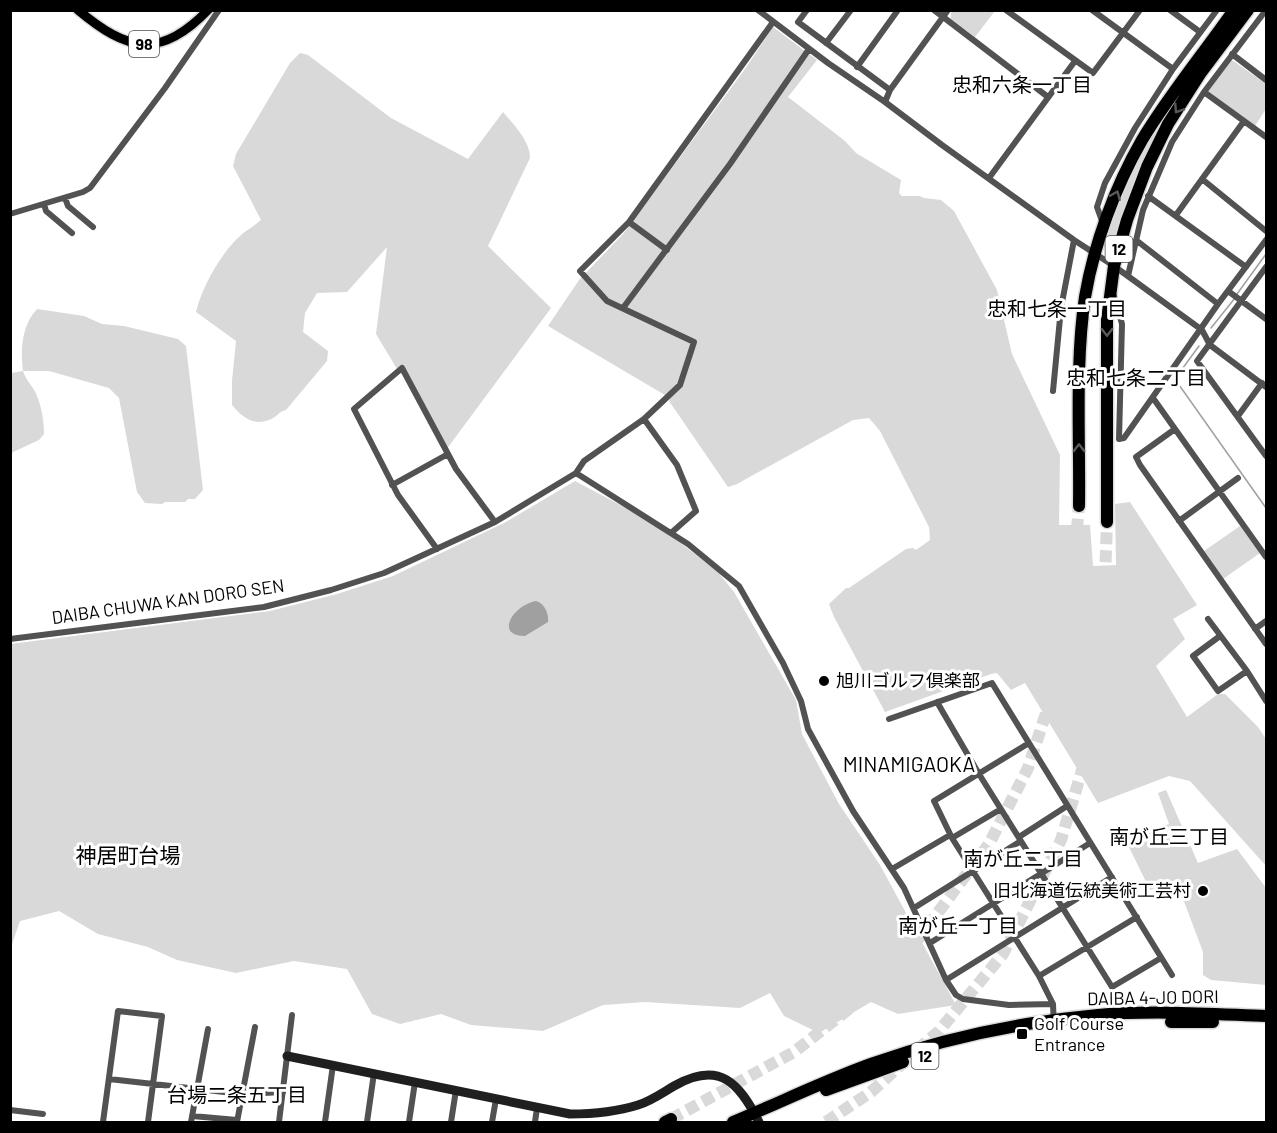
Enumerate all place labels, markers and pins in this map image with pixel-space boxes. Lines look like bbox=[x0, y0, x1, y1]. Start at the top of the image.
place label: 旭川ゴルフ倶楽部 bbox=[836, 669, 980, 691]
marker: 旭川ゴルフ倶楽部 bbox=[817, 674, 831, 688]
place label: 旧北海道伝統美術工芸村 bbox=[993, 879, 1191, 901]
marker: 旧北海道伝統美術工芸村 bbox=[1196, 884, 1210, 898]
place label: Golf Course Entrance bbox=[1034, 1012, 1124, 1055]
marker: Golf Course Entrance bbox=[1015, 1027, 1029, 1041]

